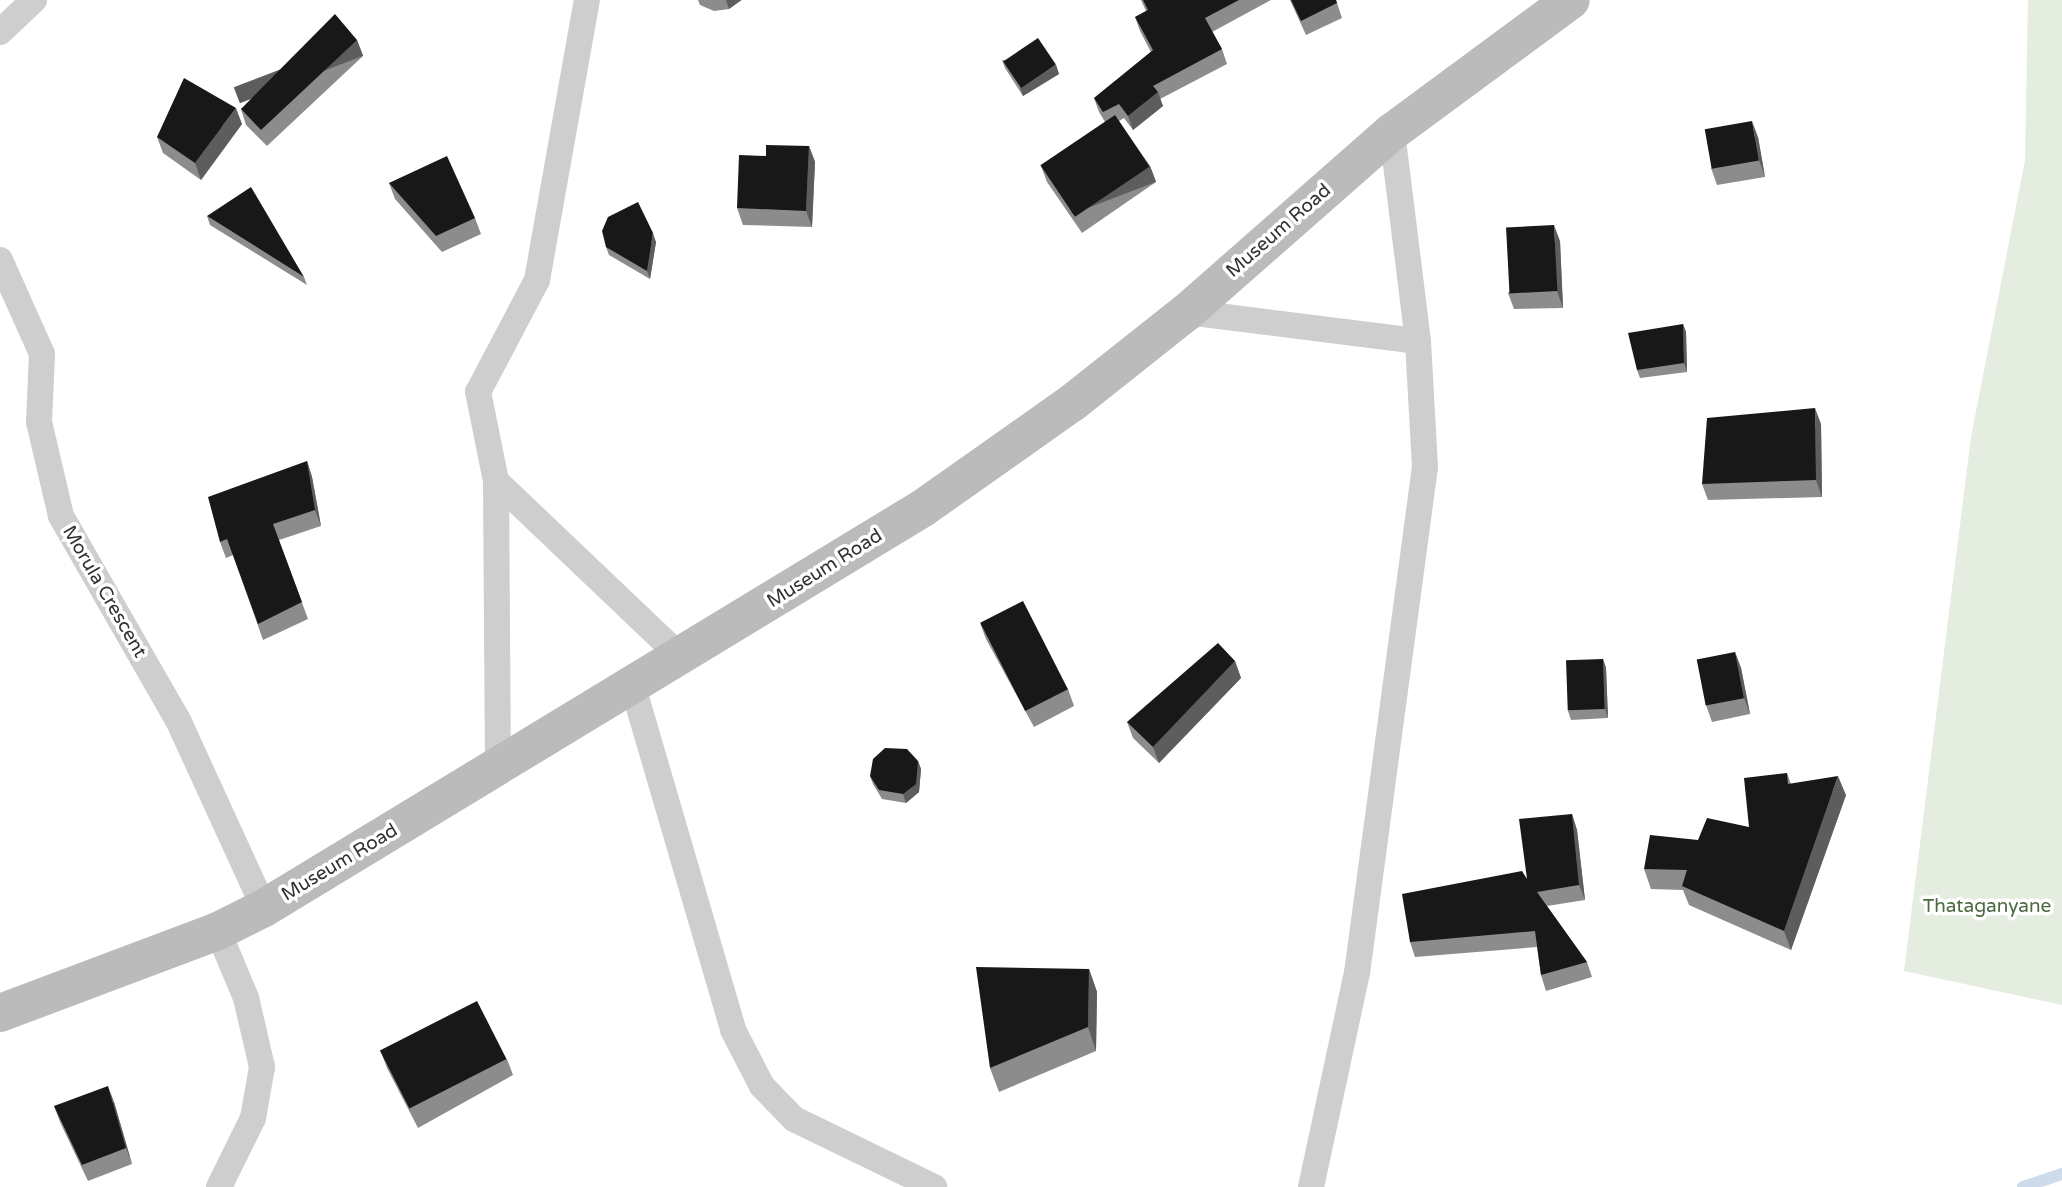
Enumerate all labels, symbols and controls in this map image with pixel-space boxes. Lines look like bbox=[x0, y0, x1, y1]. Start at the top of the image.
street label: Museum Road bbox=[1222, 179, 1336, 283]
street label: Morula Crescent bbox=[57, 522, 151, 662]
street label: Museum Road bbox=[763, 525, 887, 613]
street label: Museum Road bbox=[278, 819, 402, 907]
park label: Thataganyane bbox=[1923, 896, 2051, 918]

